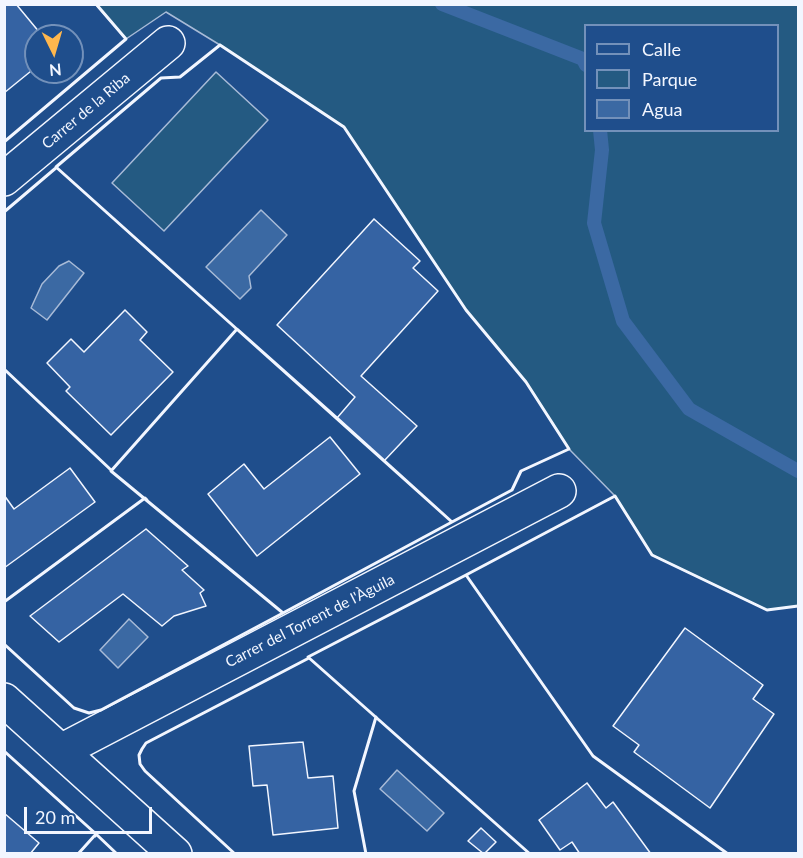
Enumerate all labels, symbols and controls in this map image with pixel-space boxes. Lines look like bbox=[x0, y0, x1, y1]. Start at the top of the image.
north arrow bbox=[24, 24, 84, 84]
legend bbox=[584, 24, 779, 132]
text: Calle bbox=[642, 38, 681, 60]
text: N bbox=[48, 60, 62, 80]
text: Parque bbox=[642, 68, 697, 90]
street label: Carrer de la Riba bbox=[38, 69, 134, 153]
text: Agua bbox=[642, 98, 683, 120]
street label: Carrer del Torrent de l'Àguila bbox=[222, 570, 398, 672]
scale bar bbox=[27, 795, 154, 833]
text: 20 m bbox=[35, 806, 75, 828]

